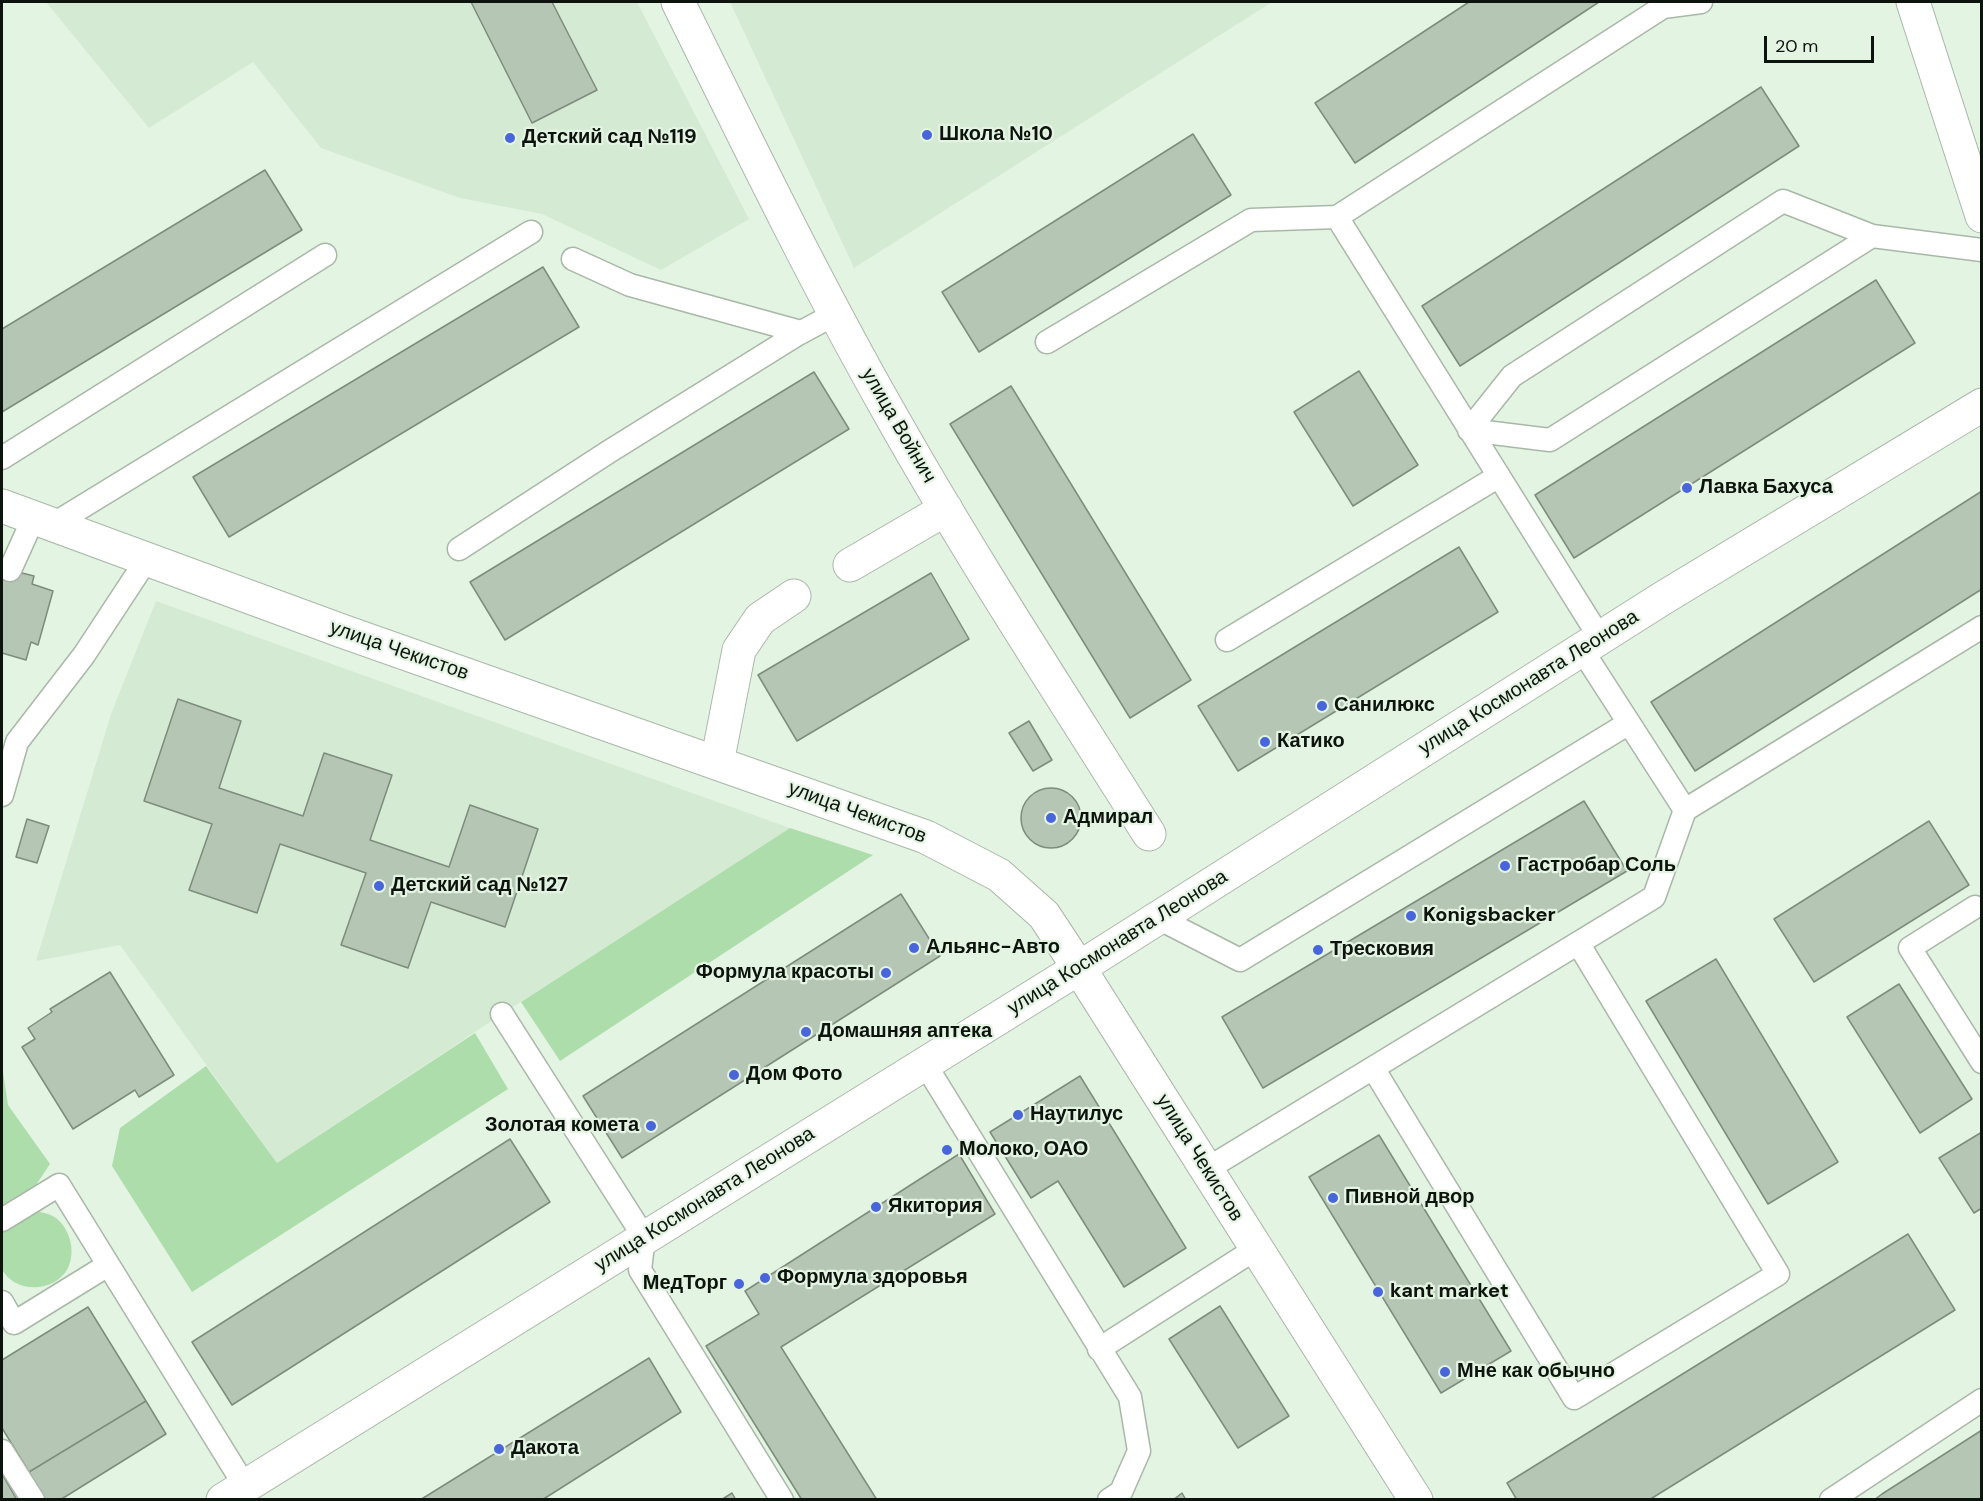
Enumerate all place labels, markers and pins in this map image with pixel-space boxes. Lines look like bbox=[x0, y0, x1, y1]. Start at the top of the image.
place label: Школа №10 bbox=[939, 123, 1053, 147]
place label: Детский сад №119 bbox=[522, 126, 697, 150]
marker: Школа №10 bbox=[920, 128, 934, 142]
marker: Детский сад №119 bbox=[503, 131, 517, 145]
place label: Лавка Бахуса bbox=[1699, 476, 1833, 500]
marker: Лавка Бахуса bbox=[1680, 481, 1694, 495]
place label: Санилюкс bbox=[1334, 694, 1435, 718]
marker: Санилюкс bbox=[1315, 699, 1329, 713]
place label: Катико bbox=[1277, 730, 1345, 754]
marker: Катико bbox=[1258, 735, 1272, 749]
place label: Адмирал bbox=[1063, 806, 1153, 830]
marker: Адмирал bbox=[1044, 811, 1058, 825]
place label: Гастробар Соль bbox=[1517, 854, 1676, 878]
marker: Гастробар Соль bbox=[1498, 859, 1512, 873]
place label: Детский сад №127 bbox=[391, 874, 568, 898]
marker: Детский сад №127 bbox=[372, 879, 386, 893]
place label: Konigsbacker bbox=[1423, 904, 1556, 928]
marker: Konigsbacker bbox=[1404, 909, 1418, 923]
place label: Альянс-Авто bbox=[926, 936, 1060, 960]
place label: Тресковия bbox=[1330, 938, 1434, 962]
marker: Альянс-Авто bbox=[907, 941, 921, 955]
marker: Тресковия bbox=[1311, 943, 1325, 957]
place label: Формула красоты bbox=[696, 961, 874, 985]
marker: Формула красоты bbox=[879, 966, 893, 980]
place label: Домашняя аптека bbox=[818, 1020, 992, 1044]
marker: Домашняя аптека bbox=[799, 1025, 813, 1039]
place label: Дом Фото bbox=[746, 1063, 842, 1087]
marker: Дом Фото bbox=[727, 1068, 741, 1082]
place label: Наутилус bbox=[1030, 1103, 1123, 1127]
marker: Наутилус bbox=[1011, 1108, 1025, 1122]
place label: Золотая комета bbox=[485, 1114, 639, 1138]
marker: Золотая комета bbox=[644, 1119, 658, 1133]
place label: Молоко, ОАО bbox=[959, 1138, 1088, 1162]
marker: Молоко, ОАО bbox=[940, 1143, 954, 1157]
place label: Пивной двор bbox=[1345, 1186, 1474, 1210]
marker: Пивной двор bbox=[1326, 1191, 1340, 1205]
place label: Якитория bbox=[888, 1195, 983, 1219]
marker: Якитория bbox=[869, 1200, 883, 1214]
place label: Формула здоровья bbox=[777, 1266, 968, 1290]
marker: Формула здоровья bbox=[758, 1271, 772, 1285]
place label: МедТорг bbox=[643, 1272, 727, 1296]
marker: МедТорг bbox=[732, 1277, 746, 1291]
place label: kant market bbox=[1390, 1280, 1509, 1304]
marker: kant market bbox=[1371, 1285, 1385, 1299]
place label: Мне как обычно bbox=[1457, 1360, 1615, 1384]
marker: Мне как обычно bbox=[1438, 1365, 1452, 1379]
place label: Дакота bbox=[511, 1437, 579, 1461]
marker: Дакота bbox=[492, 1442, 506, 1456]

